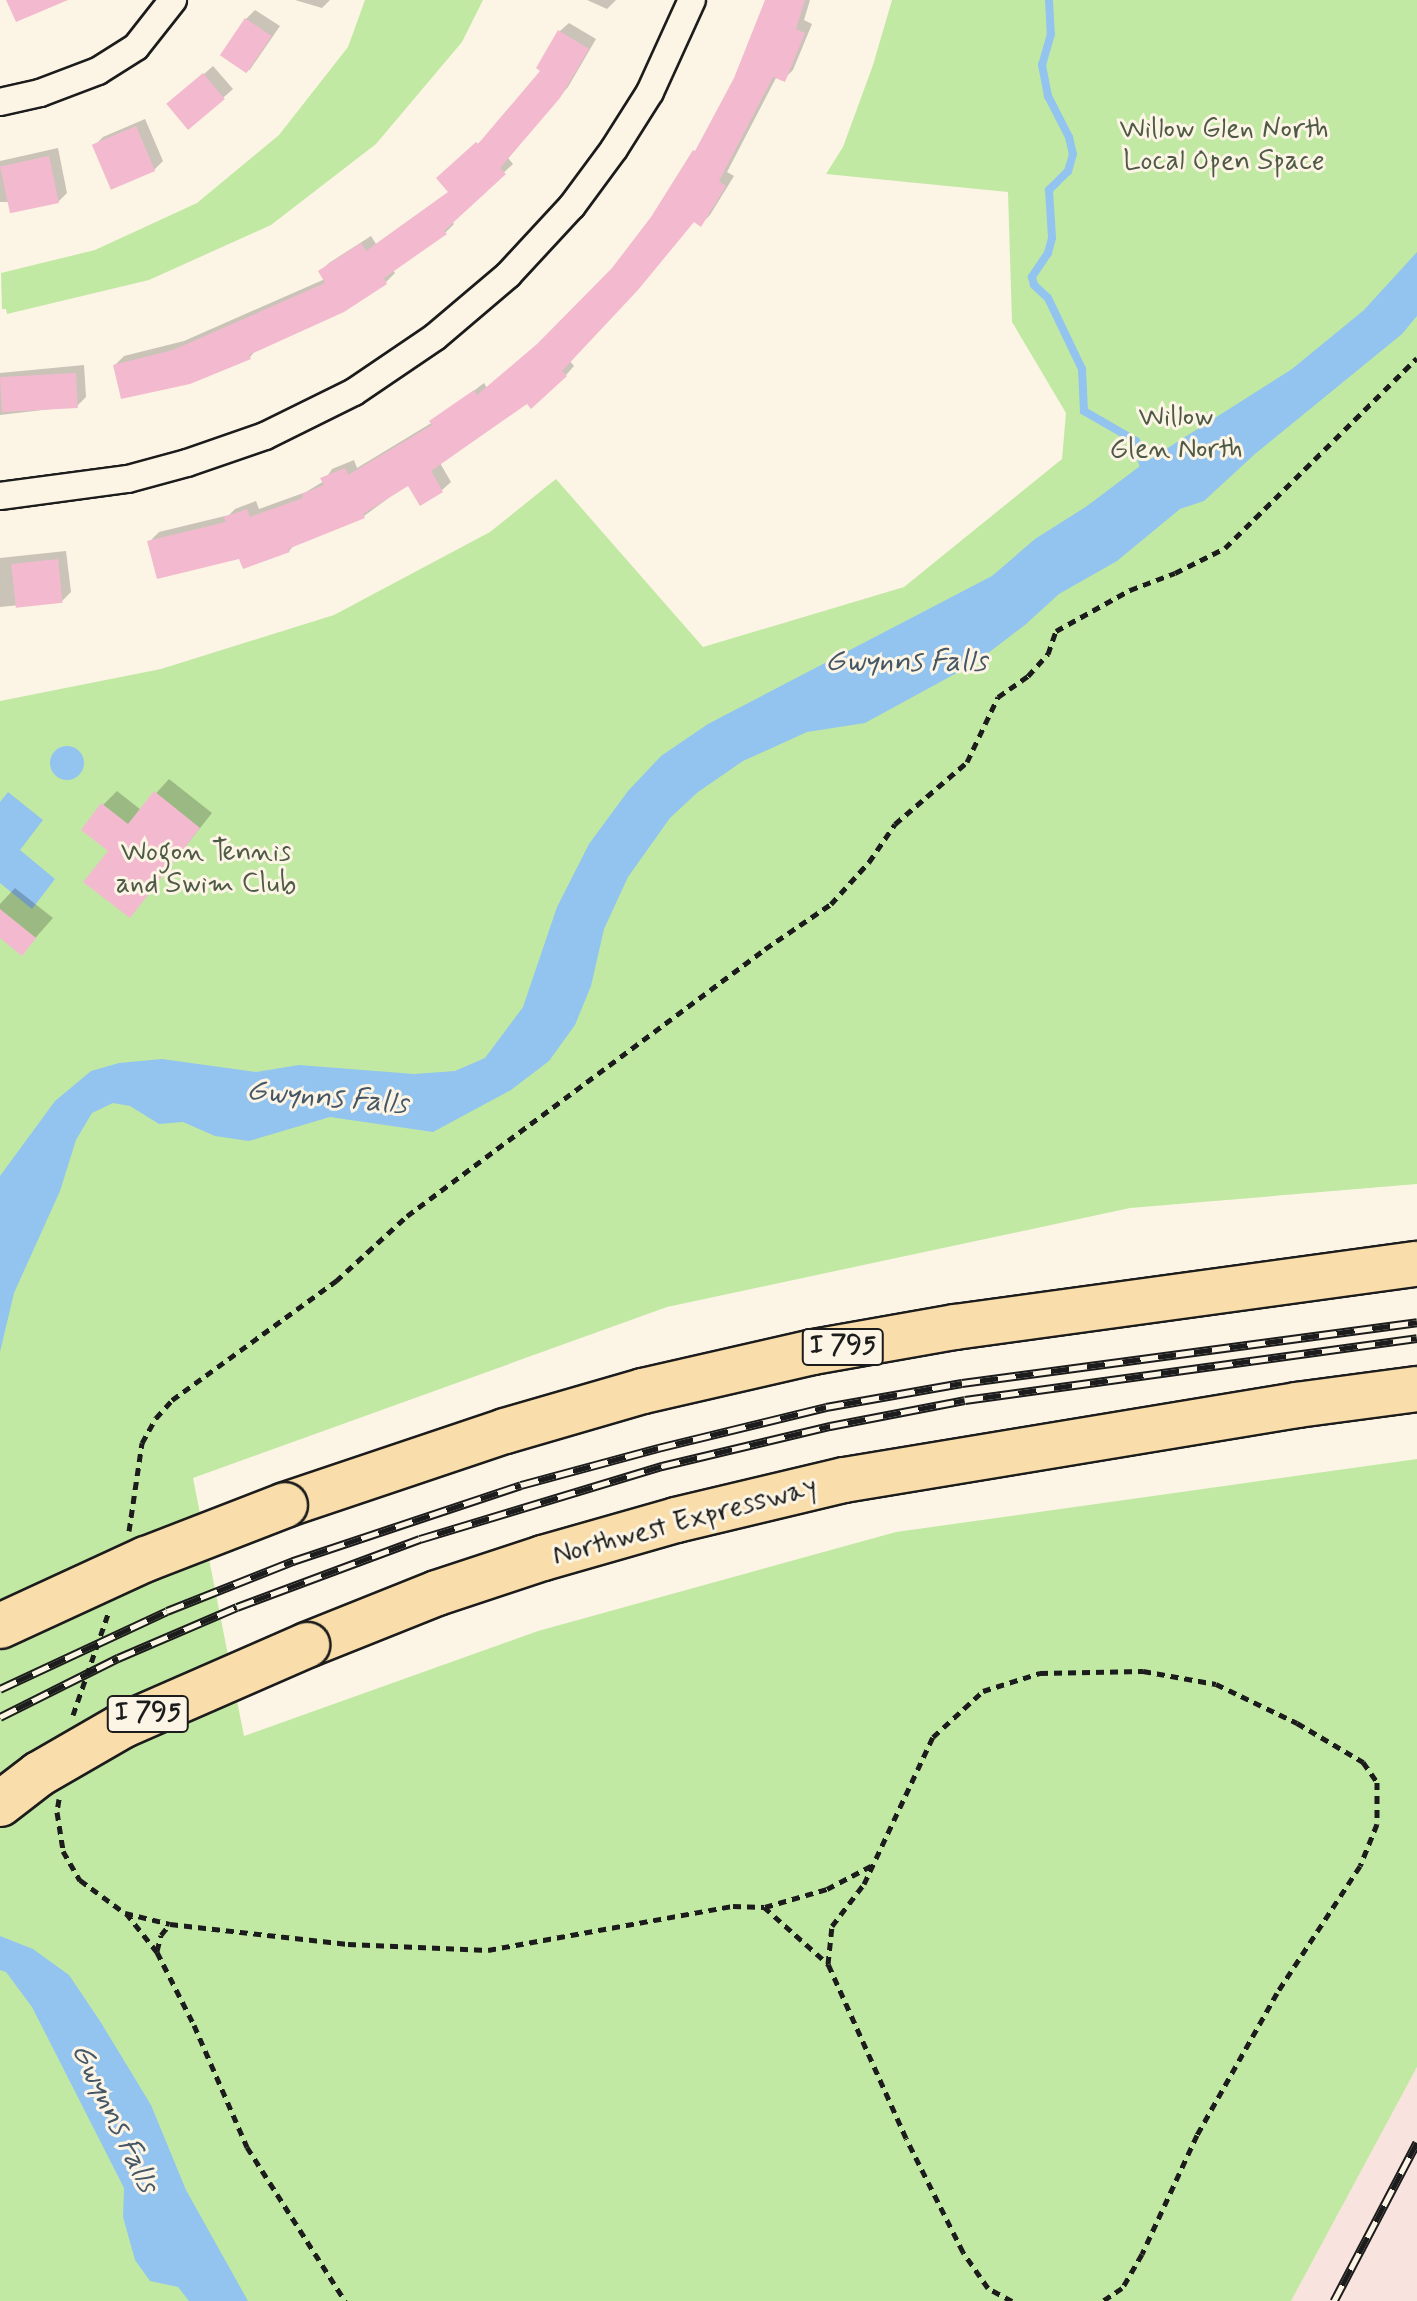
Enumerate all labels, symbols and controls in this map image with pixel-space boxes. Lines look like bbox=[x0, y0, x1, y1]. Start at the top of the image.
park label: Willow Glen North Local Open Space bbox=[1116, 113, 1332, 179]
park label: Willow Glen North bbox=[1109, 401, 1243, 467]
water label: Gwynns Falls bbox=[825, 644, 987, 680]
park label: Wogon Tennis and Swim Club bbox=[114, 836, 298, 902]
water label: Gwynns Falls bbox=[245, 1073, 409, 1123]
road number: I 795 bbox=[801, 1325, 885, 1369]
street label: Northwest Expressway bbox=[549, 1471, 821, 1573]
road number: I 795 bbox=[106, 1692, 190, 1736]
water label: Gwynns Falls bbox=[62, 2037, 166, 2199]

